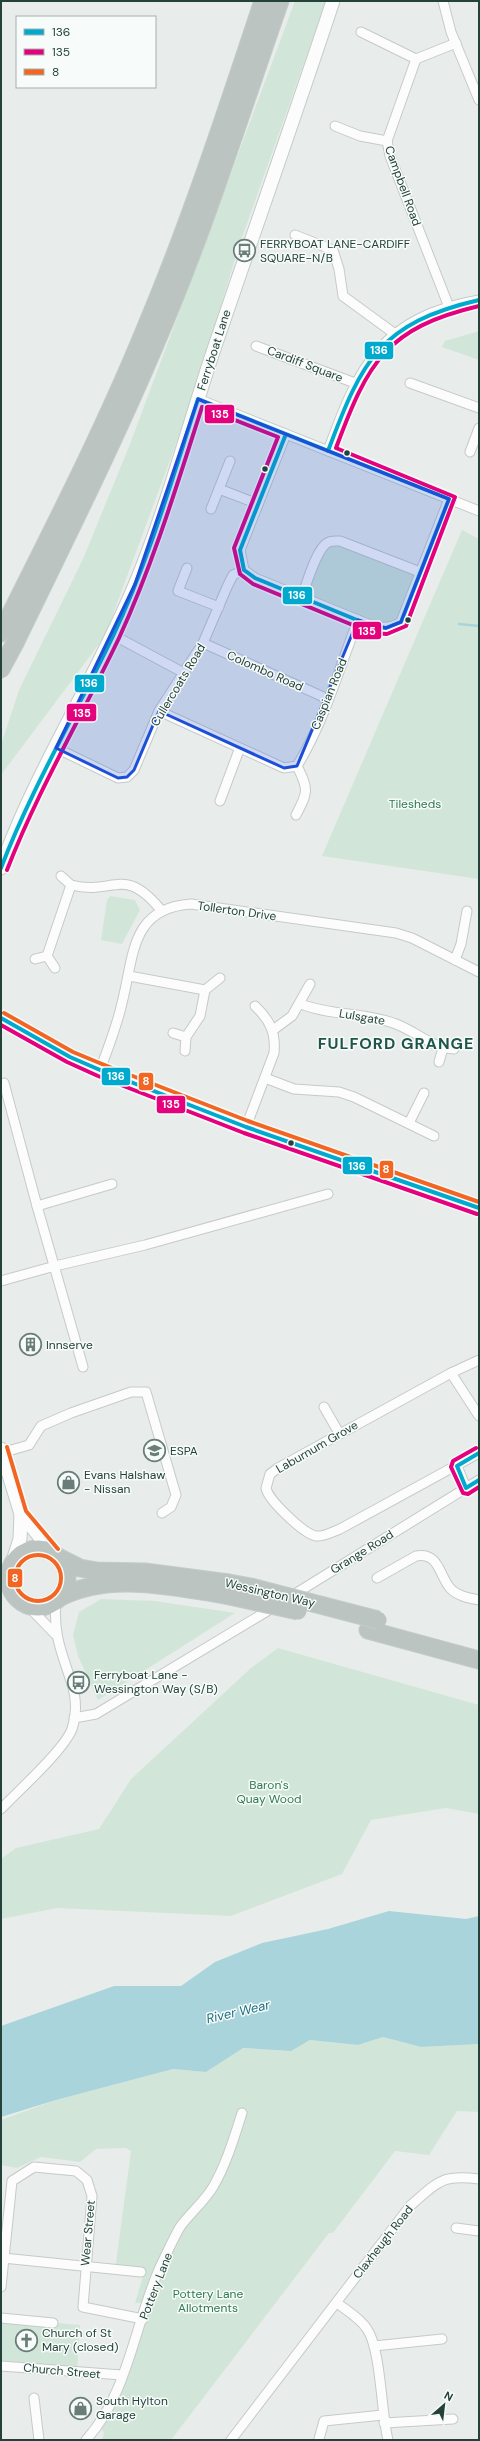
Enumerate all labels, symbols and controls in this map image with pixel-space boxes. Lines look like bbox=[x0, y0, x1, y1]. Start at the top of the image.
legend bbox=[16, 16, 156, 88]
text: 136 bbox=[52, 24, 70, 40]
text: 135 bbox=[52, 44, 70, 60]
text: 8 bbox=[52, 64, 59, 80]
street label: Campbell Road bbox=[381, 144, 425, 228]
place label: FERRYBOAT LANE-CARDIFF SQUARE-N/B bbox=[260, 236, 411, 266]
bus stop icon: FERRYBOAT LANE-CARDIFF SQUARE-N/B bbox=[231, 238, 257, 264]
street label: Ferryboat Lane bbox=[193, 307, 235, 392]
line badge: 136 bbox=[364, 341, 394, 360]
street label: Cardiff Square bbox=[265, 342, 345, 386]
text: 136 bbox=[370, 343, 388, 357]
line badge: 135 bbox=[204, 404, 235, 424]
text: 135 bbox=[211, 407, 229, 421]
unlabelled marker bbox=[342, 448, 352, 458]
unlabelled marker bbox=[260, 464, 270, 474]
line badge: 136 bbox=[282, 586, 313, 605]
text: 136 bbox=[288, 588, 306, 602]
unlabelled marker bbox=[403, 615, 413, 625]
line badge: 135 bbox=[352, 621, 382, 640]
text: 135 bbox=[358, 624, 376, 638]
street label: Cullercoats Road bbox=[147, 641, 209, 729]
street label: Colombo Road bbox=[224, 647, 306, 695]
street label: Caspian Road bbox=[307, 656, 351, 732]
line badge: 136 bbox=[74, 674, 105, 693]
text: 136 bbox=[80, 676, 98, 690]
line badge: 135 bbox=[66, 703, 97, 722]
text: 135 bbox=[73, 706, 91, 720]
park label: Tilesheds bbox=[389, 796, 441, 812]
street label: Tollerton Drive bbox=[197, 898, 278, 924]
street label: Lulsgate bbox=[338, 1005, 386, 1029]
district label: FULFORD GRANGE bbox=[318, 1033, 474, 1054]
line badge: 136 bbox=[101, 1067, 131, 1086]
text: 136 bbox=[107, 1069, 125, 1083]
line badge: 8 bbox=[138, 1072, 154, 1091]
text: 8 bbox=[143, 1074, 150, 1088]
line badge: 135 bbox=[156, 1095, 186, 1114]
text: 135 bbox=[162, 1097, 180, 1111]
unlabelled marker bbox=[286, 1138, 296, 1148]
line badge: 136 bbox=[342, 1156, 373, 1175]
text: 136 bbox=[348, 1159, 366, 1173]
line badge: 8 bbox=[379, 1160, 394, 1179]
text: 8 bbox=[383, 1162, 390, 1176]
building icon: Innserve bbox=[17, 1332, 43, 1358]
place label: Innserve bbox=[46, 1337, 93, 1353]
street label: Laburnum Grove bbox=[273, 1417, 361, 1477]
school or university icon: ESPA bbox=[142, 1438, 168, 1464]
place label: ESPA bbox=[170, 1443, 198, 1459]
place label: Evans Halshaw - Nissan bbox=[84, 1467, 165, 1497]
shop icon: Evans Halshaw - Nissan bbox=[55, 1469, 81, 1495]
street label: Grange Road bbox=[328, 1526, 396, 1578]
line badge: 8 bbox=[7, 1568, 23, 1588]
text: 8 bbox=[12, 1571, 19, 1585]
street label: Wessington Way bbox=[223, 1575, 317, 1611]
place label: Ferryboat Lane - Wessington Way (S/B) bbox=[94, 1667, 218, 1697]
bus stop icon: Ferryboat Lane - Wessington Way (S/B) bbox=[65, 1669, 91, 1695]
park label: Baron's Quay Wood bbox=[236, 1777, 302, 1807]
water label: River Wear bbox=[205, 1996, 273, 2027]
street label: Wear Street bbox=[77, 2199, 99, 2267]
street label: Claxheugh Road bbox=[349, 2202, 417, 2282]
street label: Pottery Lane bbox=[136, 2250, 176, 2322]
park label: Pottery Lane Allotments bbox=[173, 2286, 243, 2316]
place label: Church of St Mary (closed) bbox=[42, 2325, 118, 2355]
church icon: Church of St Mary (closed) bbox=[14, 2327, 40, 2353]
street label: Church Street bbox=[23, 2360, 102, 2382]
north arrow bbox=[424, 2385, 464, 2425]
text: N bbox=[442, 2388, 456, 2404]
place label: South Hylton Garage bbox=[96, 2393, 168, 2423]
shop icon: South Hylton Garage bbox=[68, 2395, 94, 2421]

